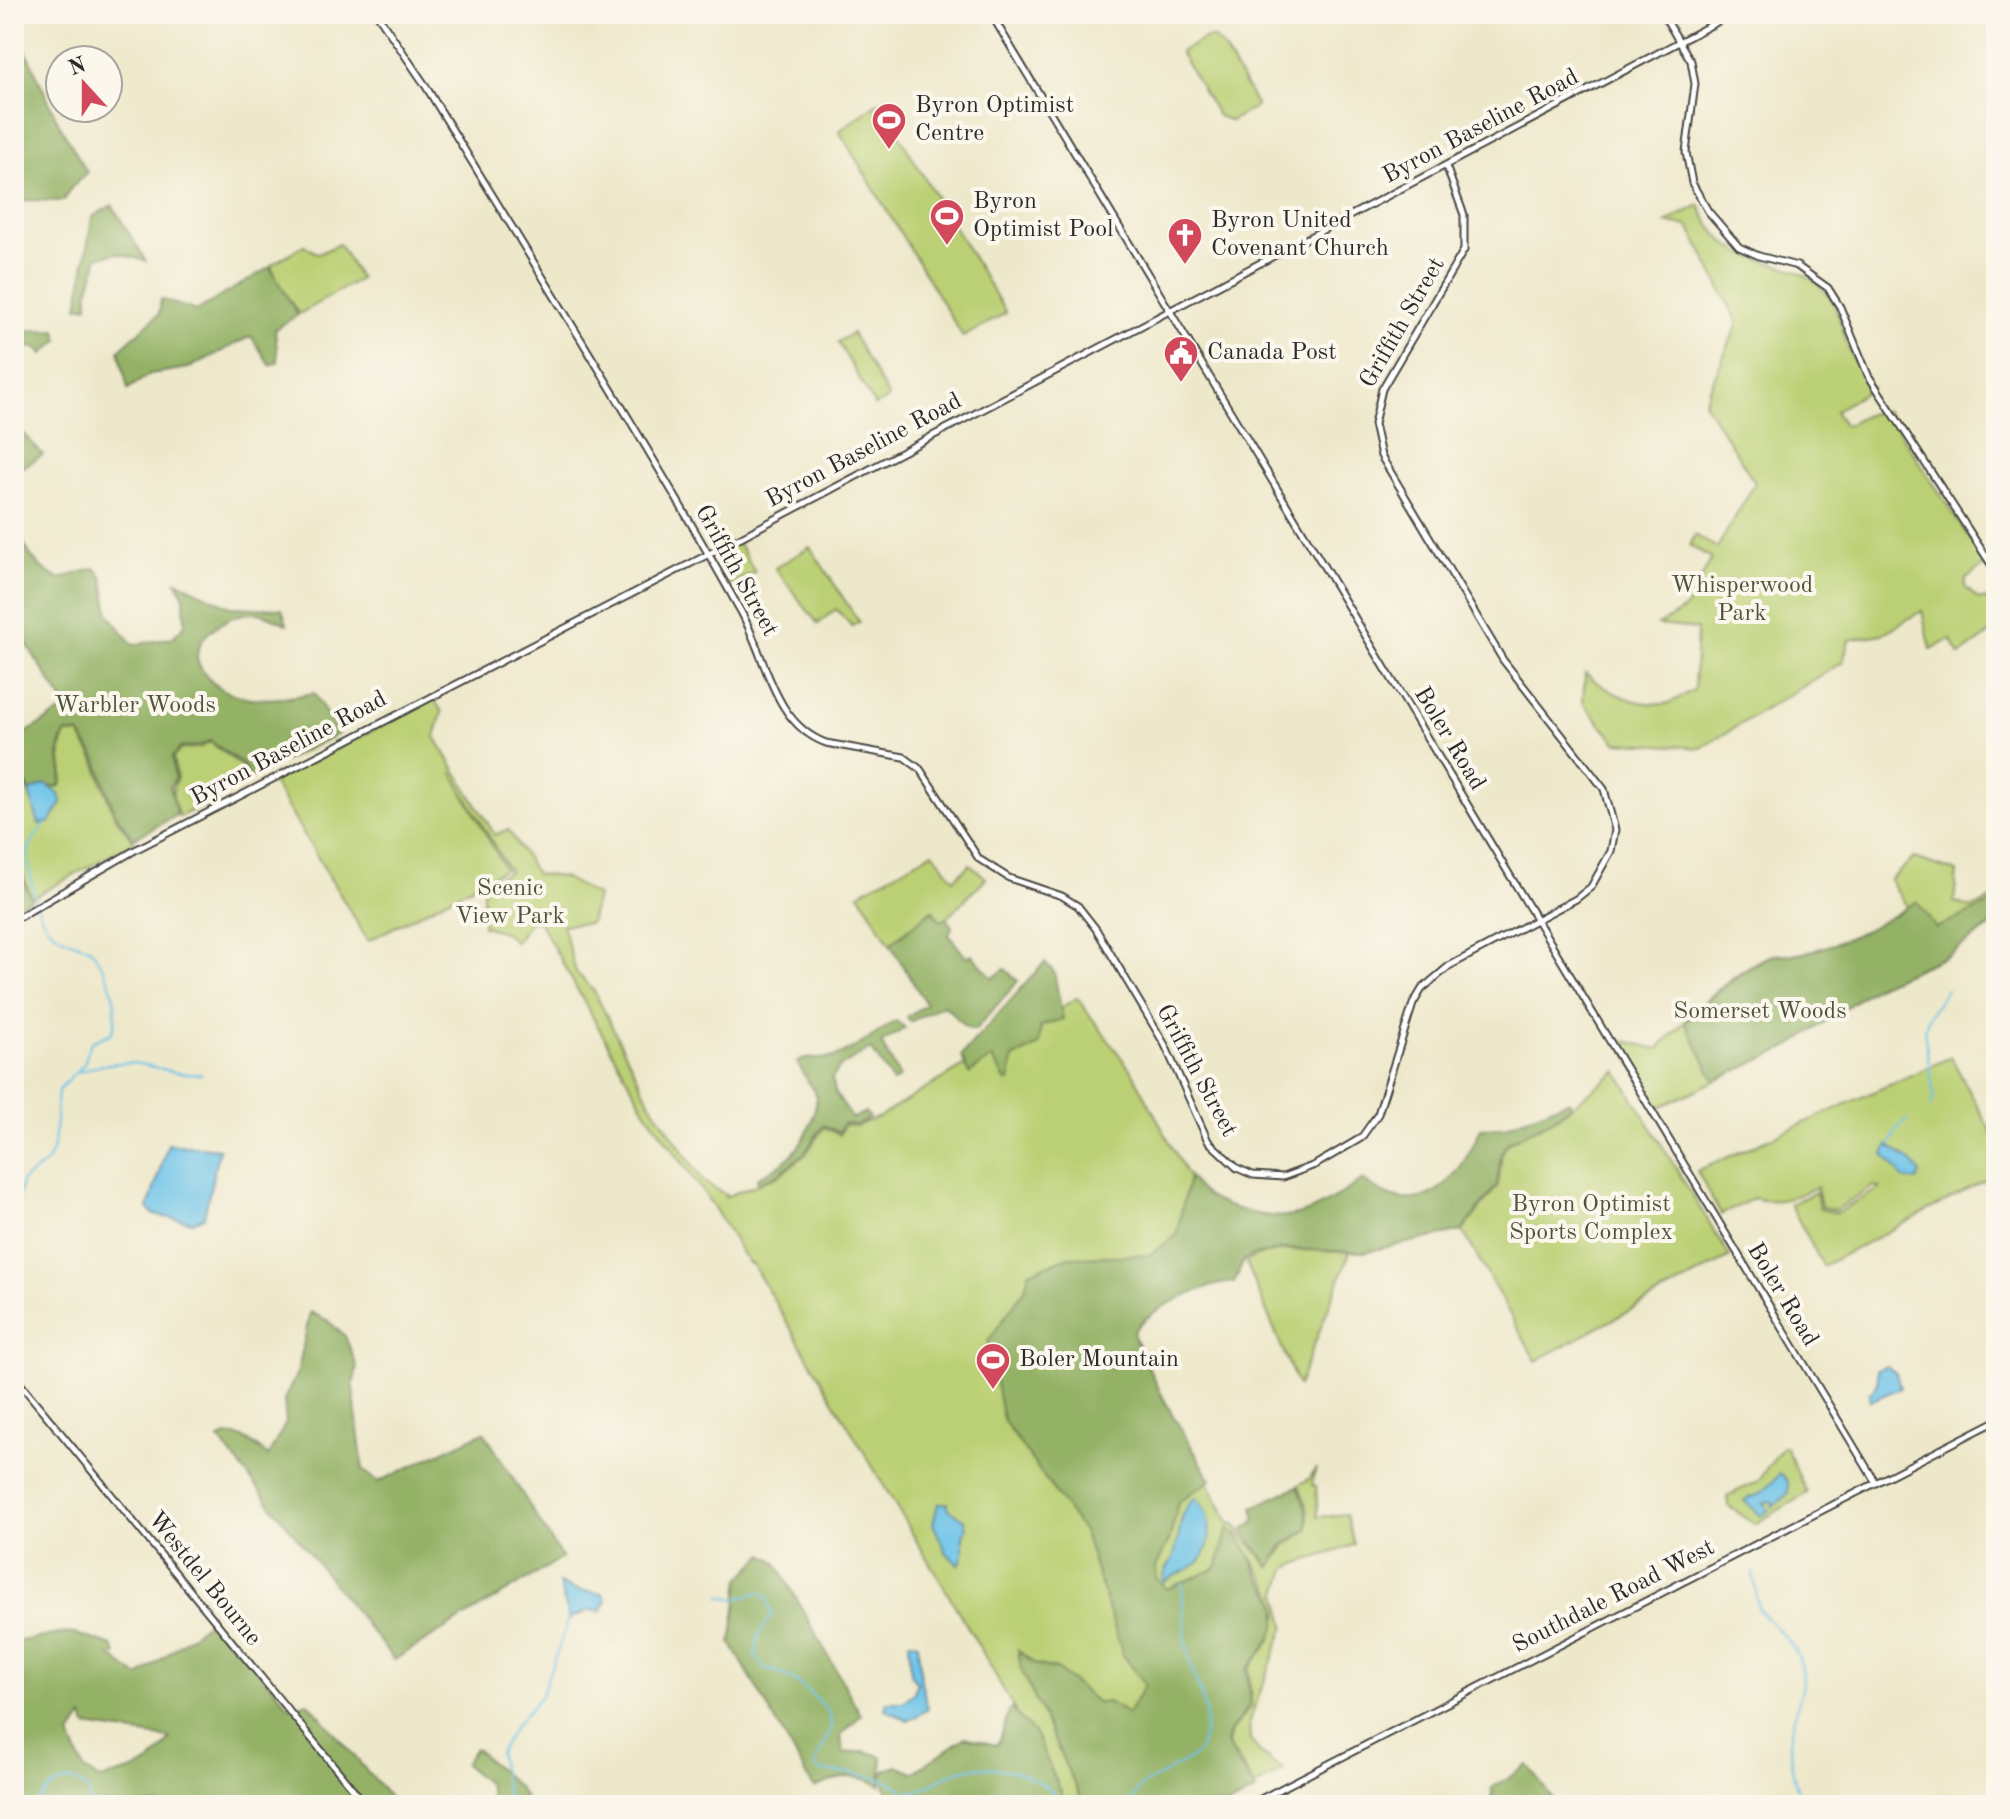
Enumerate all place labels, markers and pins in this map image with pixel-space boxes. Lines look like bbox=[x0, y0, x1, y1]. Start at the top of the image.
place label: Byron Optimist Centre bbox=[915, 94, 1074, 146]
sports icon: Byron Optimist Centre bbox=[870, 101, 908, 151]
place label: Byron Optimist Pool bbox=[973, 190, 1114, 242]
sports icon: Byron Optimist Pool bbox=[928, 197, 966, 247]
place label: Byron United Covenant Church bbox=[1211, 209, 1389, 261]
church icon: Byron United Covenant Church bbox=[1166, 216, 1204, 266]
public building icon: Canada Post bbox=[1162, 334, 1200, 384]
place label: Canada Post bbox=[1207, 341, 1337, 365]
sports icon: Boler Mountain bbox=[974, 1341, 1012, 1391]
place label: Boler Mountain bbox=[1019, 1348, 1179, 1372]

